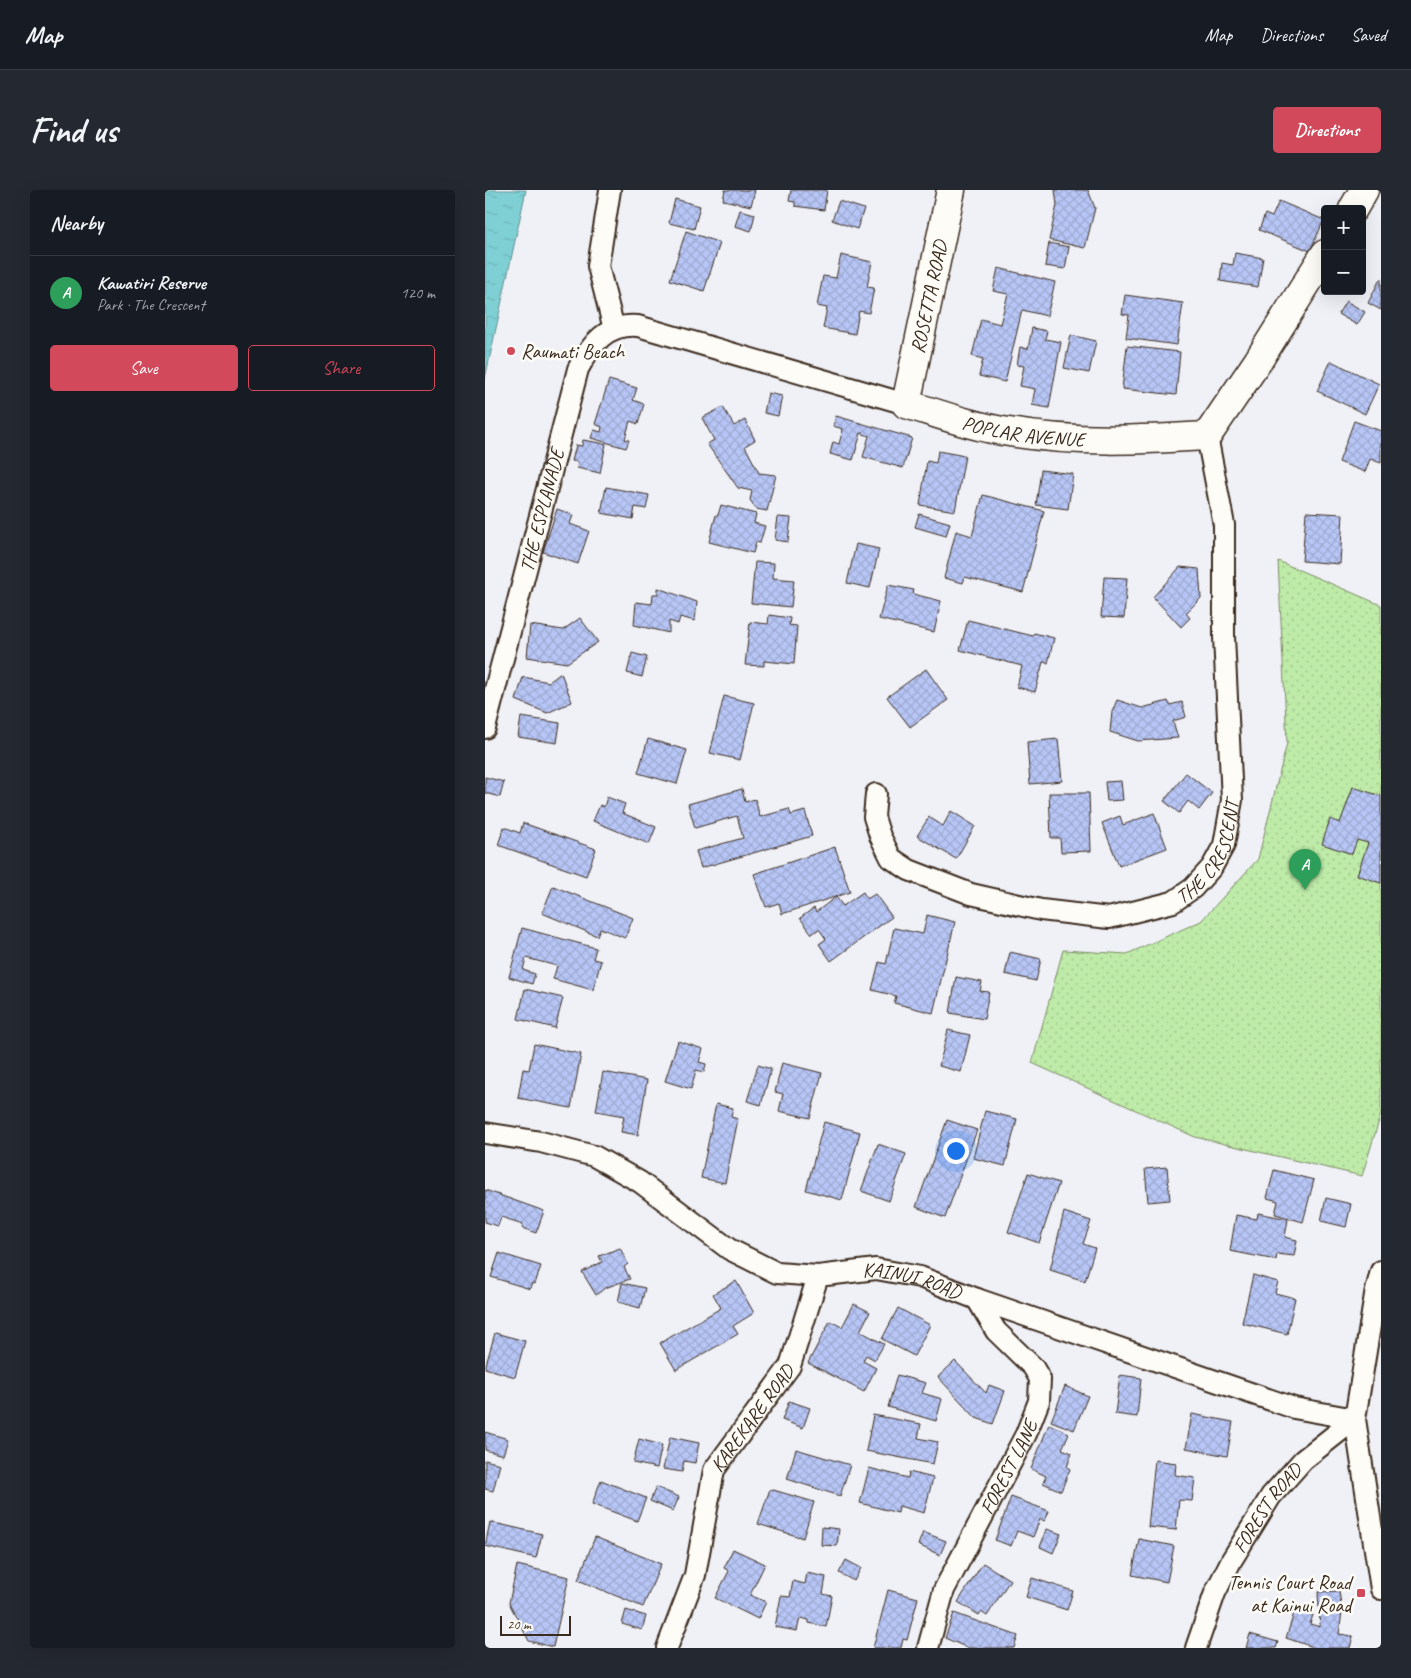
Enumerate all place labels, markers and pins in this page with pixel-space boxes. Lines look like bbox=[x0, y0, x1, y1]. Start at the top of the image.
place label: Raumati Beach bbox=[521, 339, 626, 364]
marker: Raumati Beach bbox=[505, 345, 517, 357]
pin: A bbox=[1289, 849, 1321, 890]
place label: Tennis Court Road at Kainui Road bbox=[1228, 1570, 1354, 1618]
marker: Tennis Court Road at Kainui Road bbox=[1355, 1587, 1367, 1599]

